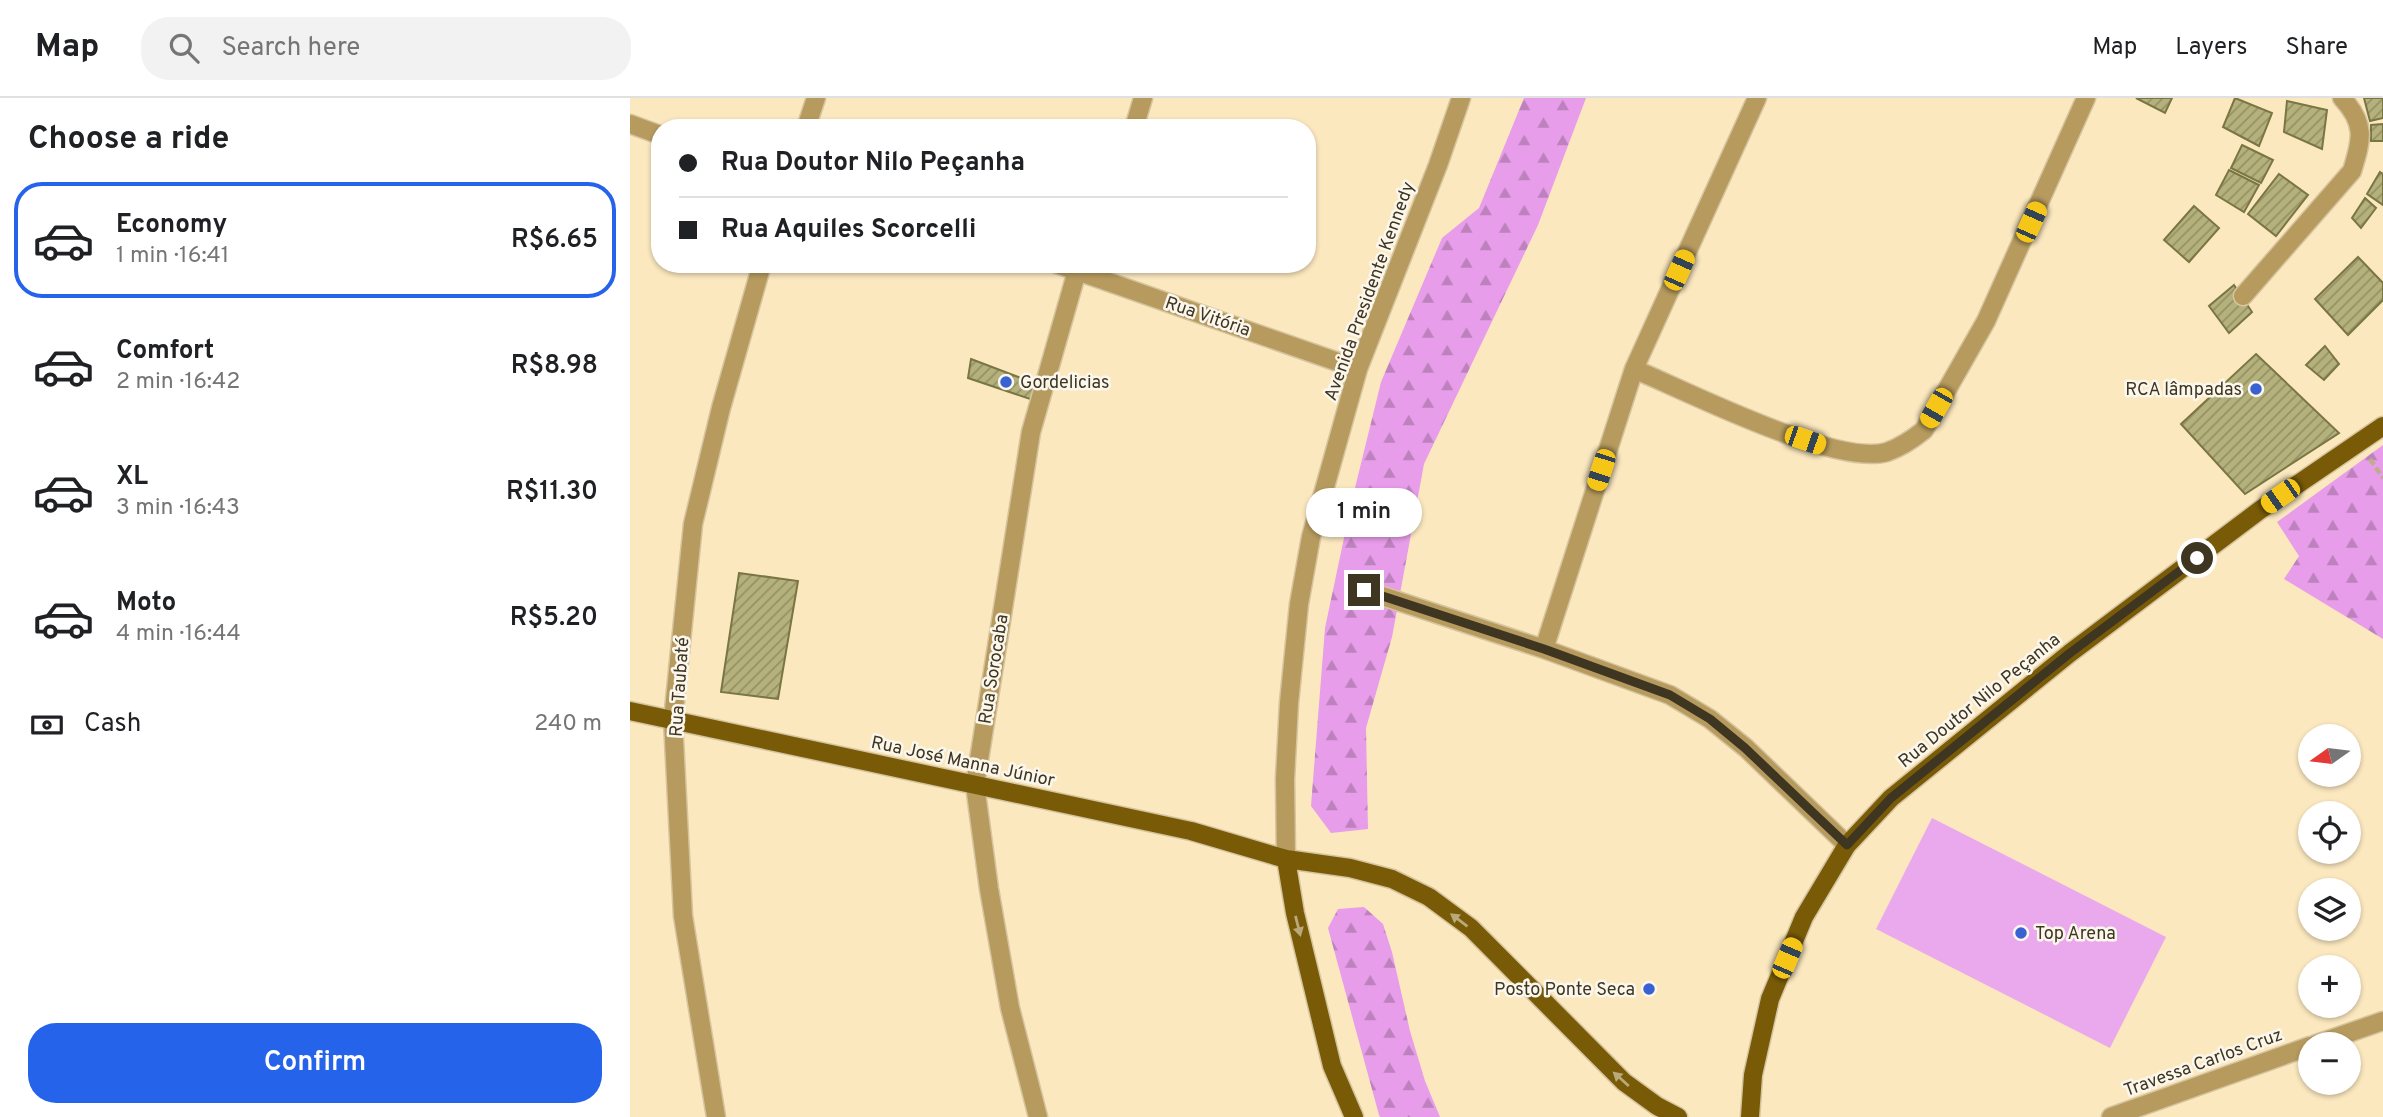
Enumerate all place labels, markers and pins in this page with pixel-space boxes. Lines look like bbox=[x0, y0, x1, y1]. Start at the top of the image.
place label: Gordelicias bbox=[1020, 372, 1109, 395]
marker: Gordelicias bbox=[998, 374, 1014, 390]
place label: RCA lâmpadas bbox=[2125, 379, 2242, 402]
marker: RCA lâmpadas bbox=[2248, 381, 2264, 397]
place label: Top Arena bbox=[2035, 923, 2116, 946]
marker: Top Arena bbox=[2013, 925, 2029, 941]
place label: Posto Ponte Seca bbox=[1494, 979, 1635, 1002]
marker: Posto Ponte Seca bbox=[1641, 981, 1657, 997]

